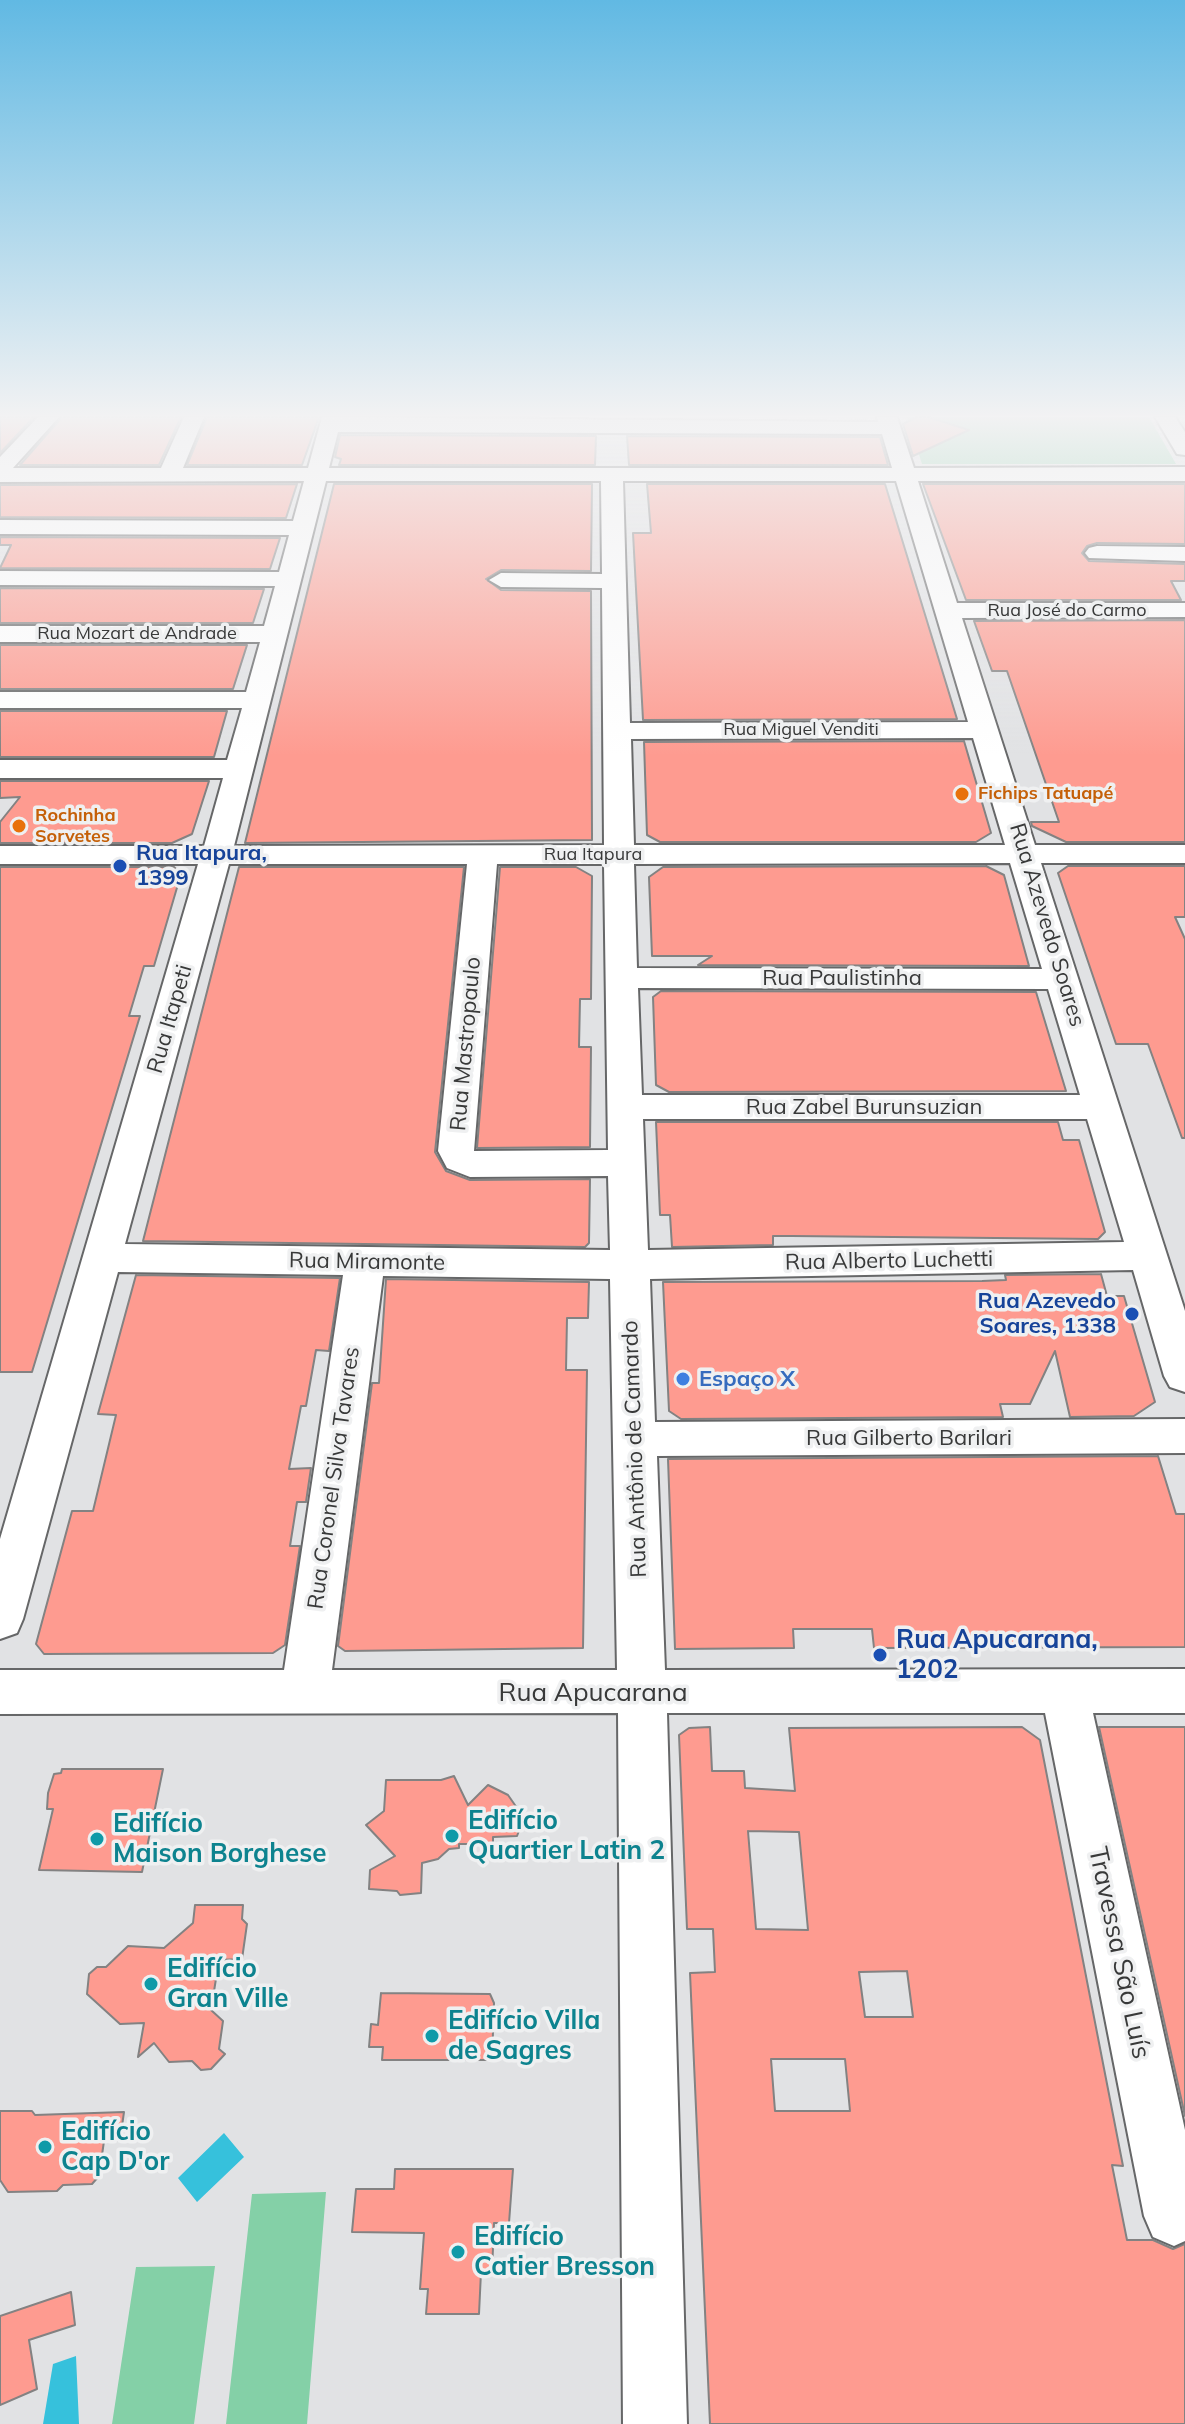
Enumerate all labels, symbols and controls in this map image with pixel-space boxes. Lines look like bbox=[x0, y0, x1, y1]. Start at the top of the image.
street label: Rua José do Carmo bbox=[987, 600, 1147, 622]
street label: Rua Mozart de Andrade bbox=[37, 623, 237, 645]
street label: Rua Miguel Venditi bbox=[723, 719, 879, 741]
place label: Fichips Tatuapé bbox=[978, 783, 1113, 805]
marker: Fichips Tatuapé bbox=[953, 785, 971, 803]
place label: Rochinha Sorvetes bbox=[35, 805, 116, 848]
marker: Rochinha Sorvetes bbox=[10, 817, 28, 835]
street label: Rua Azevedo Soares bbox=[1003, 820, 1091, 1030]
place label: Rua Itapura, 1399 bbox=[136, 840, 267, 892]
street label: Rua Itapura bbox=[544, 844, 642, 866]
marker: Rua Itapura, 1399 bbox=[111, 857, 129, 875]
street label: Rua Mastropaulo bbox=[445, 956, 487, 1132]
street label: Rua Itapeti bbox=[142, 962, 198, 1076]
street label: Rua Paulistinha bbox=[762, 965, 922, 991]
street label: Rua Zabel Burunsuzian bbox=[746, 1094, 982, 1120]
street label: Rua Alberto Luchetti bbox=[785, 1246, 993, 1276]
street label: Rua Miramonte bbox=[289, 1247, 445, 1277]
place label: Rua Azevedo Soares, 1338 bbox=[978, 1288, 1116, 1340]
marker: Rua Azevedo Soares, 1338 bbox=[1123, 1305, 1141, 1323]
street label: Rua Antônio de Camardo bbox=[617, 1320, 653, 1578]
street label: Rua Coronel Silva Tavares bbox=[303, 1345, 365, 1611]
place label: Espaço X bbox=[699, 1366, 795, 1392]
marker: Espaço X bbox=[674, 1370, 692, 1388]
street label: Rua Gilberto Barilari bbox=[806, 1425, 1012, 1451]
place label: Rua Apucarana, 1202 bbox=[896, 1624, 1098, 1686]
marker: Rua Apucarana, 1202 bbox=[871, 1646, 889, 1664]
street label: Rua Apucarana bbox=[498, 1677, 688, 1709]
place label: Edifício Quartier Latin 2 bbox=[468, 1805, 665, 1866]
place label: Edifício Maison Borghese bbox=[113, 1808, 326, 1870]
marker: Edifício Quartier Latin 2 bbox=[443, 1827, 461, 1845]
marker: Edifício Maison Borghese bbox=[88, 1830, 106, 1848]
street label: Travessa São Luís bbox=[1081, 1844, 1157, 2062]
place label: Edifício Gran Ville bbox=[167, 1953, 289, 2014]
marker: Edifício Gran Ville bbox=[142, 1975, 160, 1993]
place label: Edifício Villa de Sagres bbox=[448, 2005, 600, 2066]
marker: Edifício Villa de Sagres bbox=[423, 2027, 441, 2045]
place label: Edifício Cap D'or bbox=[61, 2116, 169, 2178]
marker: Edifício Cap D'or bbox=[36, 2138, 54, 2156]
place label: Edifício Catier Bresson bbox=[474, 2221, 655, 2282]
marker: Edifício Catier Bresson bbox=[449, 2243, 467, 2261]

